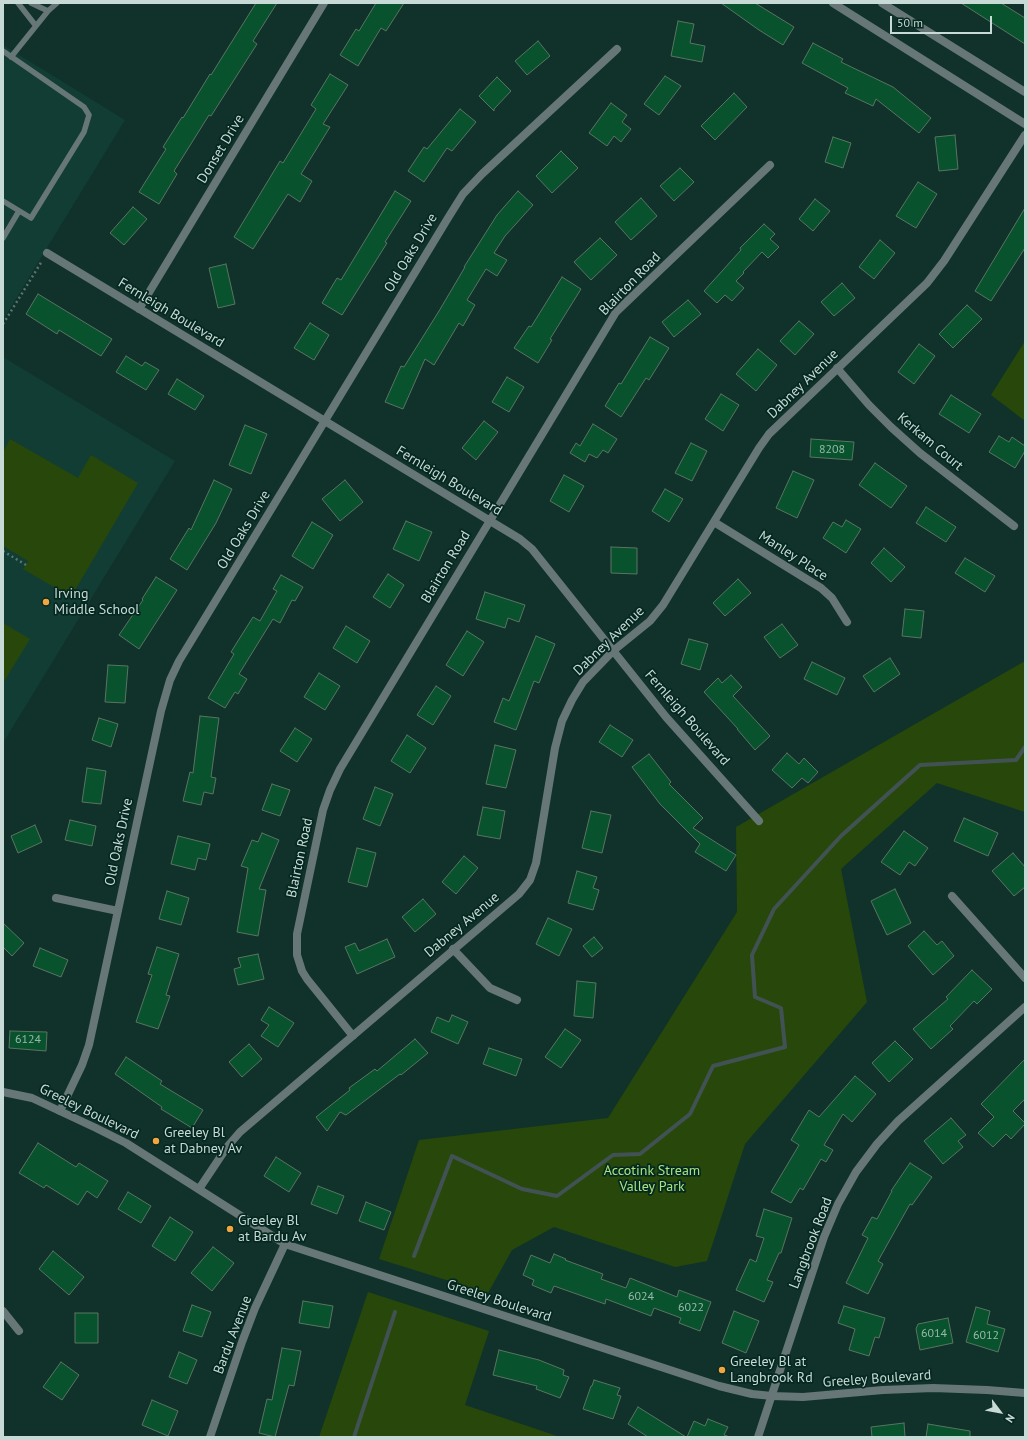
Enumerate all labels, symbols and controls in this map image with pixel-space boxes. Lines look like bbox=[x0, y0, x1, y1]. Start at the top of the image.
scale bar bbox=[892, 8, 994, 34]
text: 50 m bbox=[897, 15, 923, 30]
street label: Donset Drive bbox=[194, 112, 248, 186]
street label: Old Oaks Drive bbox=[381, 210, 441, 296]
street label: Blairton Road bbox=[596, 249, 664, 319]
street label: Fernleigh Boulevard bbox=[115, 275, 227, 351]
street label: Dabney Avenue bbox=[764, 346, 842, 422]
street label: Kerkam Court bbox=[894, 410, 966, 474]
street label: Fernleigh Boulevard bbox=[393, 443, 505, 519]
house number: 8208 bbox=[819, 443, 845, 457]
street label: Old Oaks Drive bbox=[214, 487, 274, 573]
street label: Manley Place bbox=[755, 527, 831, 585]
street label: Blairton Road bbox=[418, 528, 474, 606]
place label: Irving Middle School bbox=[54, 586, 139, 618]
marker: Irving Middle School bbox=[41, 597, 51, 607]
street label: Dabney Avenue bbox=[570, 603, 648, 679]
street label: Fernleigh Boulevard bbox=[641, 667, 733, 769]
street label: Old Oaks Drive bbox=[102, 797, 136, 887]
street label: Blairton Road bbox=[283, 817, 317, 899]
street label: Dabney Avenue bbox=[421, 889, 503, 961]
house number: 6124 bbox=[15, 1033, 41, 1047]
street label: Greeley Boulevard bbox=[36, 1081, 142, 1143]
place label: Greeley Bl at Dabney Av bbox=[164, 1125, 242, 1158]
marker: Greeley Bl at Dabney Av bbox=[151, 1136, 161, 1146]
park label: Accotink Stream Valley Park bbox=[604, 1163, 700, 1196]
street label: Langbrook Road bbox=[786, 1195, 836, 1291]
place label: Greeley Bl at Bardu Av bbox=[238, 1213, 307, 1246]
marker: Greeley Bl at Bardu Av bbox=[225, 1224, 235, 1234]
street label: Greeley Boulevard bbox=[445, 1276, 553, 1326]
house number: 6024 bbox=[628, 1290, 654, 1304]
street label: Bardu Avenue bbox=[210, 1294, 256, 1376]
house number: 6022 bbox=[678, 1301, 704, 1315]
house number: 6014 bbox=[921, 1327, 947, 1341]
house number: 6012 bbox=[973, 1329, 999, 1343]
place label: Greeley Bl at Langbrook Rd bbox=[730, 1354, 813, 1386]
marker: Greeley Bl at Langbrook Rd bbox=[717, 1365, 727, 1375]
street label: Greeley Boulevard bbox=[822, 1367, 932, 1391]
north arrow bbox=[980, 1392, 1020, 1432]
text: N bbox=[1002, 1412, 1018, 1425]

